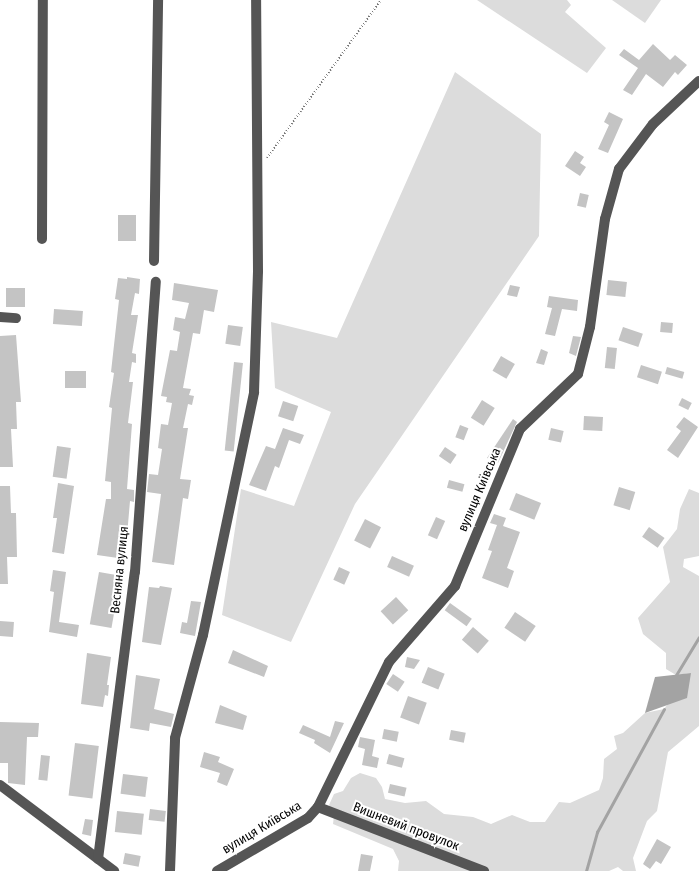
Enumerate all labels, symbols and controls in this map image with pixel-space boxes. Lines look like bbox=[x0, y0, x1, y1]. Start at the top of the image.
street label: вулиця Київська bbox=[455, 446, 505, 534]
street label: Весняна вулиця bbox=[108, 526, 132, 614]
street label: вулиця Київська bbox=[220, 798, 304, 858]
street label: Вишневий провулок bbox=[351, 800, 461, 854]

